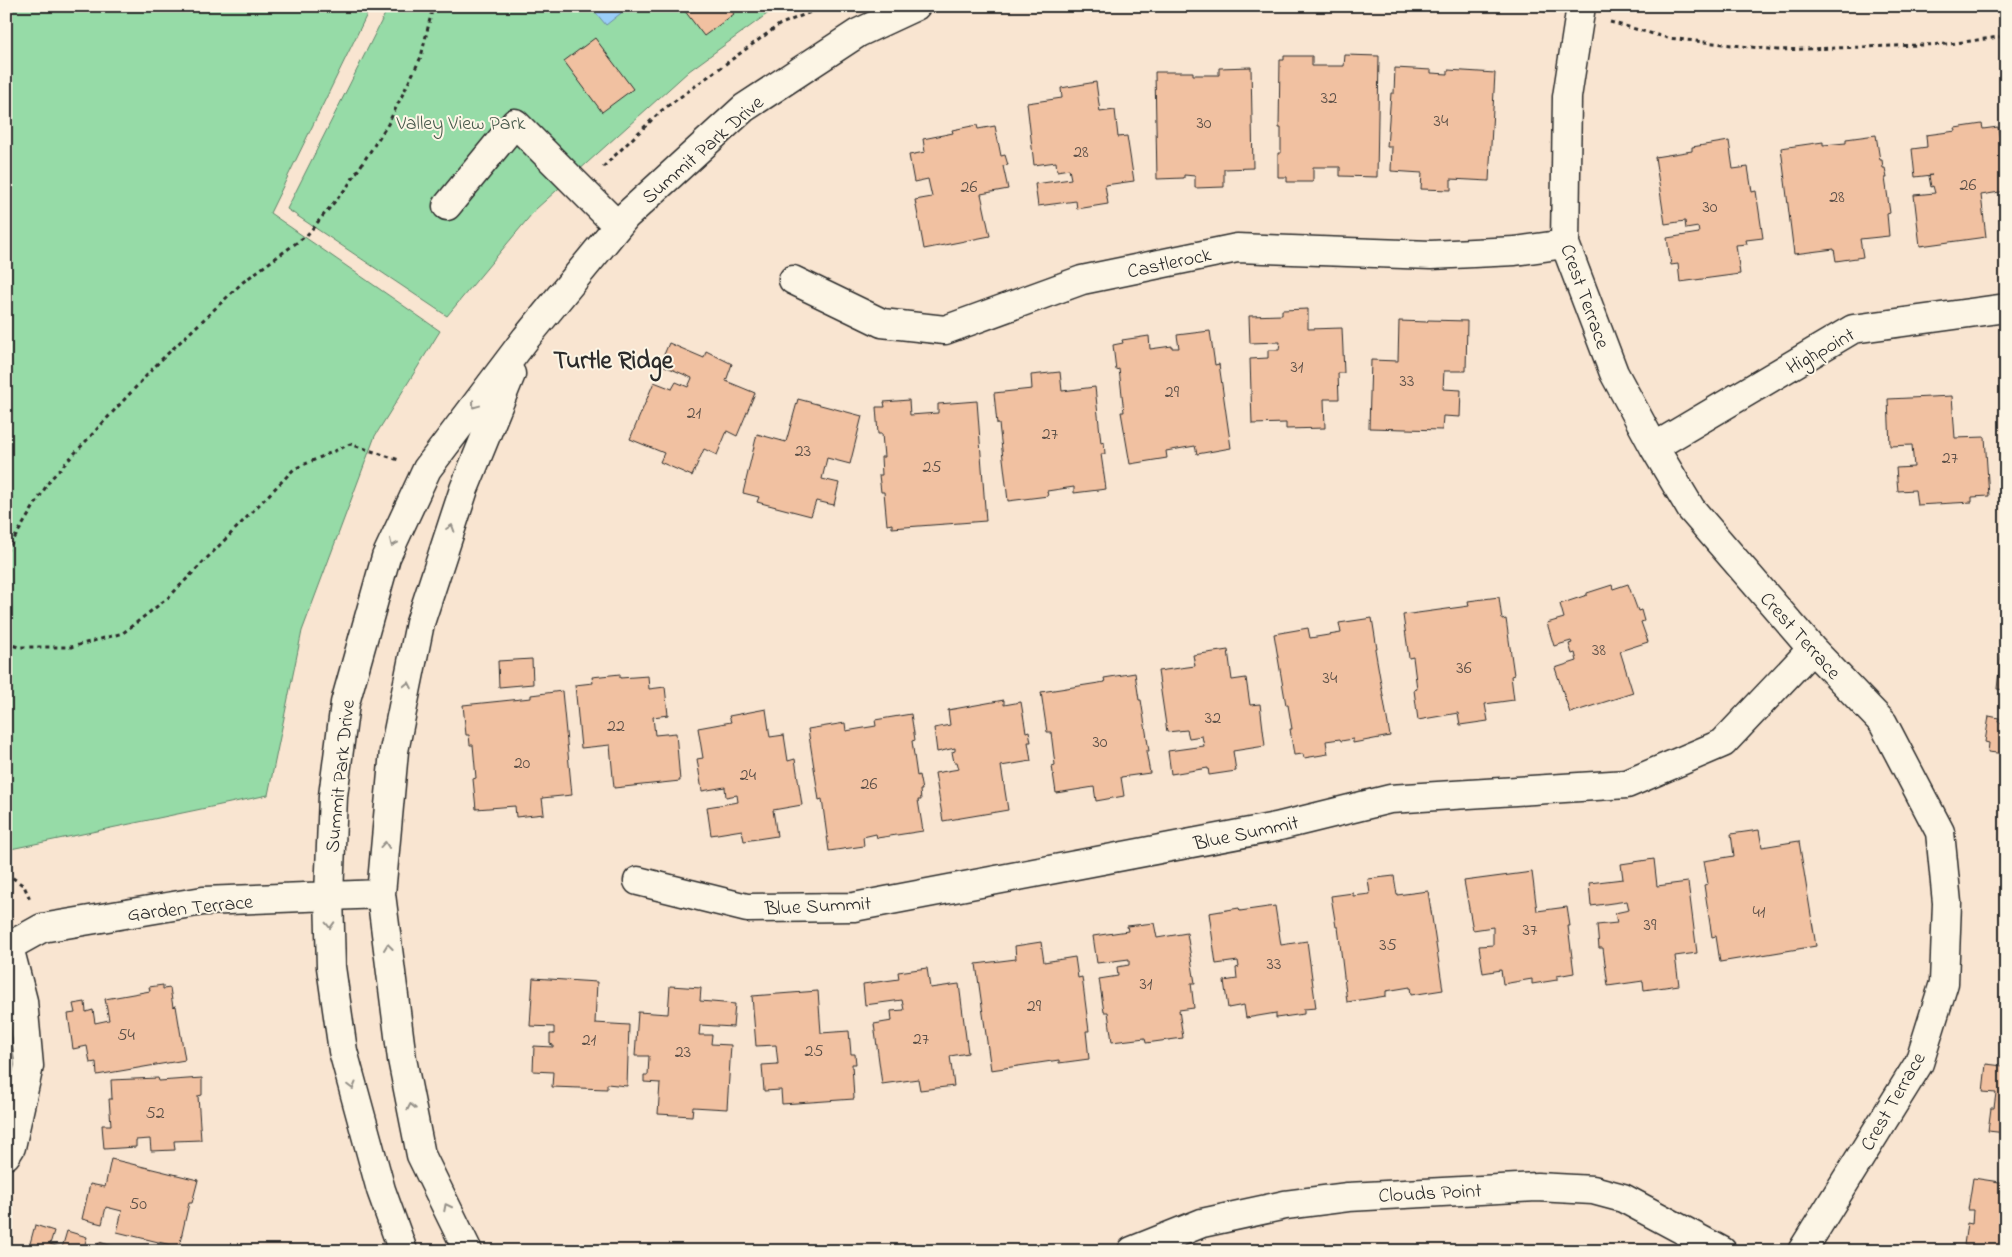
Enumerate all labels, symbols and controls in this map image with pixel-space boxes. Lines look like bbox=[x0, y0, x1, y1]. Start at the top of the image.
house number: 32 bbox=[1321, 86, 1337, 112]
street label: Summit Park Drive bbox=[636, 90, 771, 212]
house number: 34 bbox=[1434, 109, 1449, 135]
park label: Valley View Park bbox=[395, 110, 526, 139]
house number: 30 bbox=[1196, 111, 1212, 137]
house number: 28 bbox=[1073, 140, 1089, 166]
house number: 26 bbox=[1960, 173, 1977, 199]
house number: 26 bbox=[961, 175, 978, 201]
house number: 28 bbox=[1829, 185, 1845, 211]
house number: 30 bbox=[1702, 195, 1718, 221]
street label: Crest Terrace bbox=[1551, 240, 1616, 353]
street label: Castlerock bbox=[1125, 241, 1214, 287]
street label: Highpoint bbox=[1782, 321, 1861, 384]
district label: Turtle Ridge bbox=[553, 344, 674, 382]
house number: 31 bbox=[1290, 355, 1304, 381]
house number: 33 bbox=[1400, 369, 1414, 395]
house number: 29 bbox=[1165, 380, 1180, 406]
one-way arrow bbox=[473, 399, 481, 408]
house number: 21 bbox=[687, 401, 702, 427]
house number: 27 bbox=[1042, 422, 1059, 448]
house number: 23 bbox=[795, 439, 811, 465]
house number: 27 bbox=[1942, 446, 1959, 472]
house number: 25 bbox=[922, 455, 942, 481]
one-way arrow bbox=[445, 525, 455, 533]
one-way arrow bbox=[389, 538, 399, 547]
street label: Crest Terrace bbox=[1752, 586, 1847, 687]
house number: 38 bbox=[1592, 638, 1606, 664]
house number: 36 bbox=[1456, 656, 1472, 682]
house number: 34 bbox=[1323, 666, 1338, 692]
one-way arrow bbox=[402, 680, 412, 689]
street label: Summit Park Drive bbox=[319, 698, 364, 854]
house number: 32 bbox=[1205, 706, 1221, 732]
house number: 22 bbox=[607, 714, 625, 740]
house number: 30 bbox=[1092, 730, 1108, 756]
house number: 20 bbox=[514, 751, 531, 777]
house number: 24 bbox=[740, 763, 757, 789]
house number: 26 bbox=[861, 772, 878, 798]
street label: Blue Summit bbox=[1190, 809, 1302, 860]
one-way arrow bbox=[380, 841, 391, 849]
street label: Garden Terrace bbox=[126, 888, 255, 930]
street label: Blue Summit bbox=[763, 890, 872, 925]
house number: 41 bbox=[1752, 900, 1766, 926]
house number: 39 bbox=[1644, 913, 1657, 939]
house number: 37 bbox=[1523, 918, 1538, 944]
one-way arrow bbox=[325, 922, 335, 930]
house number: 35 bbox=[1379, 933, 1397, 959]
one-way arrow bbox=[383, 942, 393, 951]
house number: 33 bbox=[1267, 952, 1281, 978]
house number: 31 bbox=[1139, 972, 1153, 998]
house number: 29 bbox=[1027, 994, 1042, 1020]
house number: 54 bbox=[117, 1023, 135, 1049]
house number: 27 bbox=[913, 1027, 930, 1053]
house number: 21 bbox=[582, 1028, 597, 1054]
house number: 25 bbox=[804, 1039, 824, 1065]
house number: 23 bbox=[675, 1040, 691, 1066]
street label: Crest Terrace bbox=[1854, 1048, 1934, 1157]
one-way arrow bbox=[346, 1081, 356, 1090]
house number: 52 bbox=[145, 1101, 165, 1127]
one-way arrow bbox=[407, 1103, 417, 1112]
street label: Clouds Point bbox=[1378, 1177, 1483, 1212]
house number: 50 bbox=[129, 1192, 147, 1218]
one-way arrow bbox=[442, 1203, 453, 1212]

